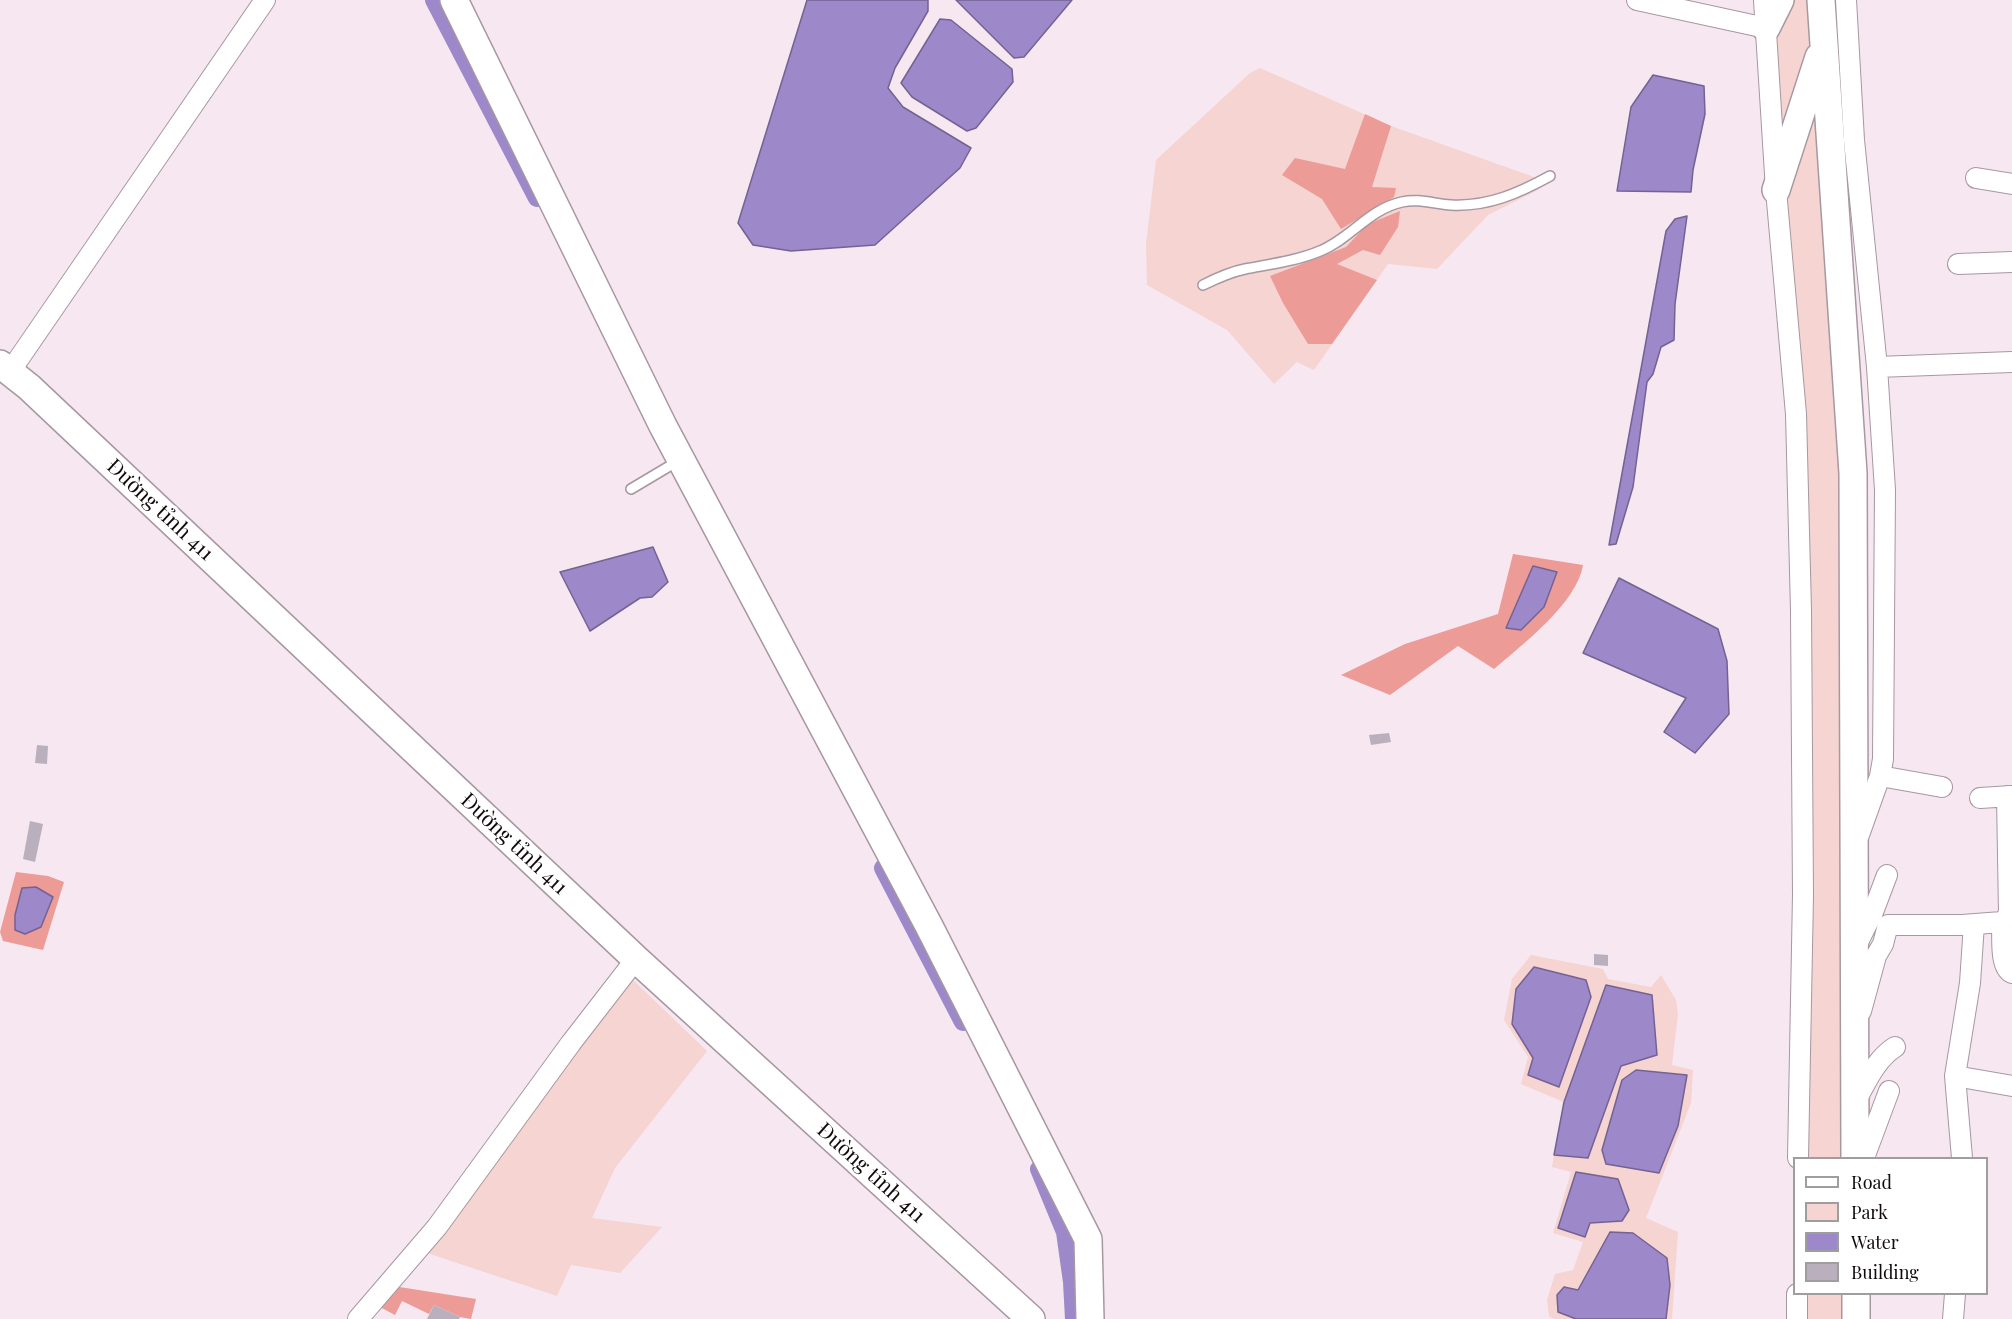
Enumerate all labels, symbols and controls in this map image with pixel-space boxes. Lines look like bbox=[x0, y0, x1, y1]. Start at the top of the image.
street label: Đường tỉnh 411 bbox=[101, 454, 219, 566]
street label: Đường tỉnh 411 bbox=[455, 788, 573, 900]
street label: Đường tỉnh 411 bbox=[812, 1118, 930, 1228]
legend bbox=[1793, 1157, 1988, 1295]
text: Road bbox=[1851, 1170, 1892, 1194]
text: Park bbox=[1851, 1200, 1888, 1224]
text: Water bbox=[1851, 1230, 1899, 1254]
text: Building bbox=[1851, 1260, 1919, 1284]

